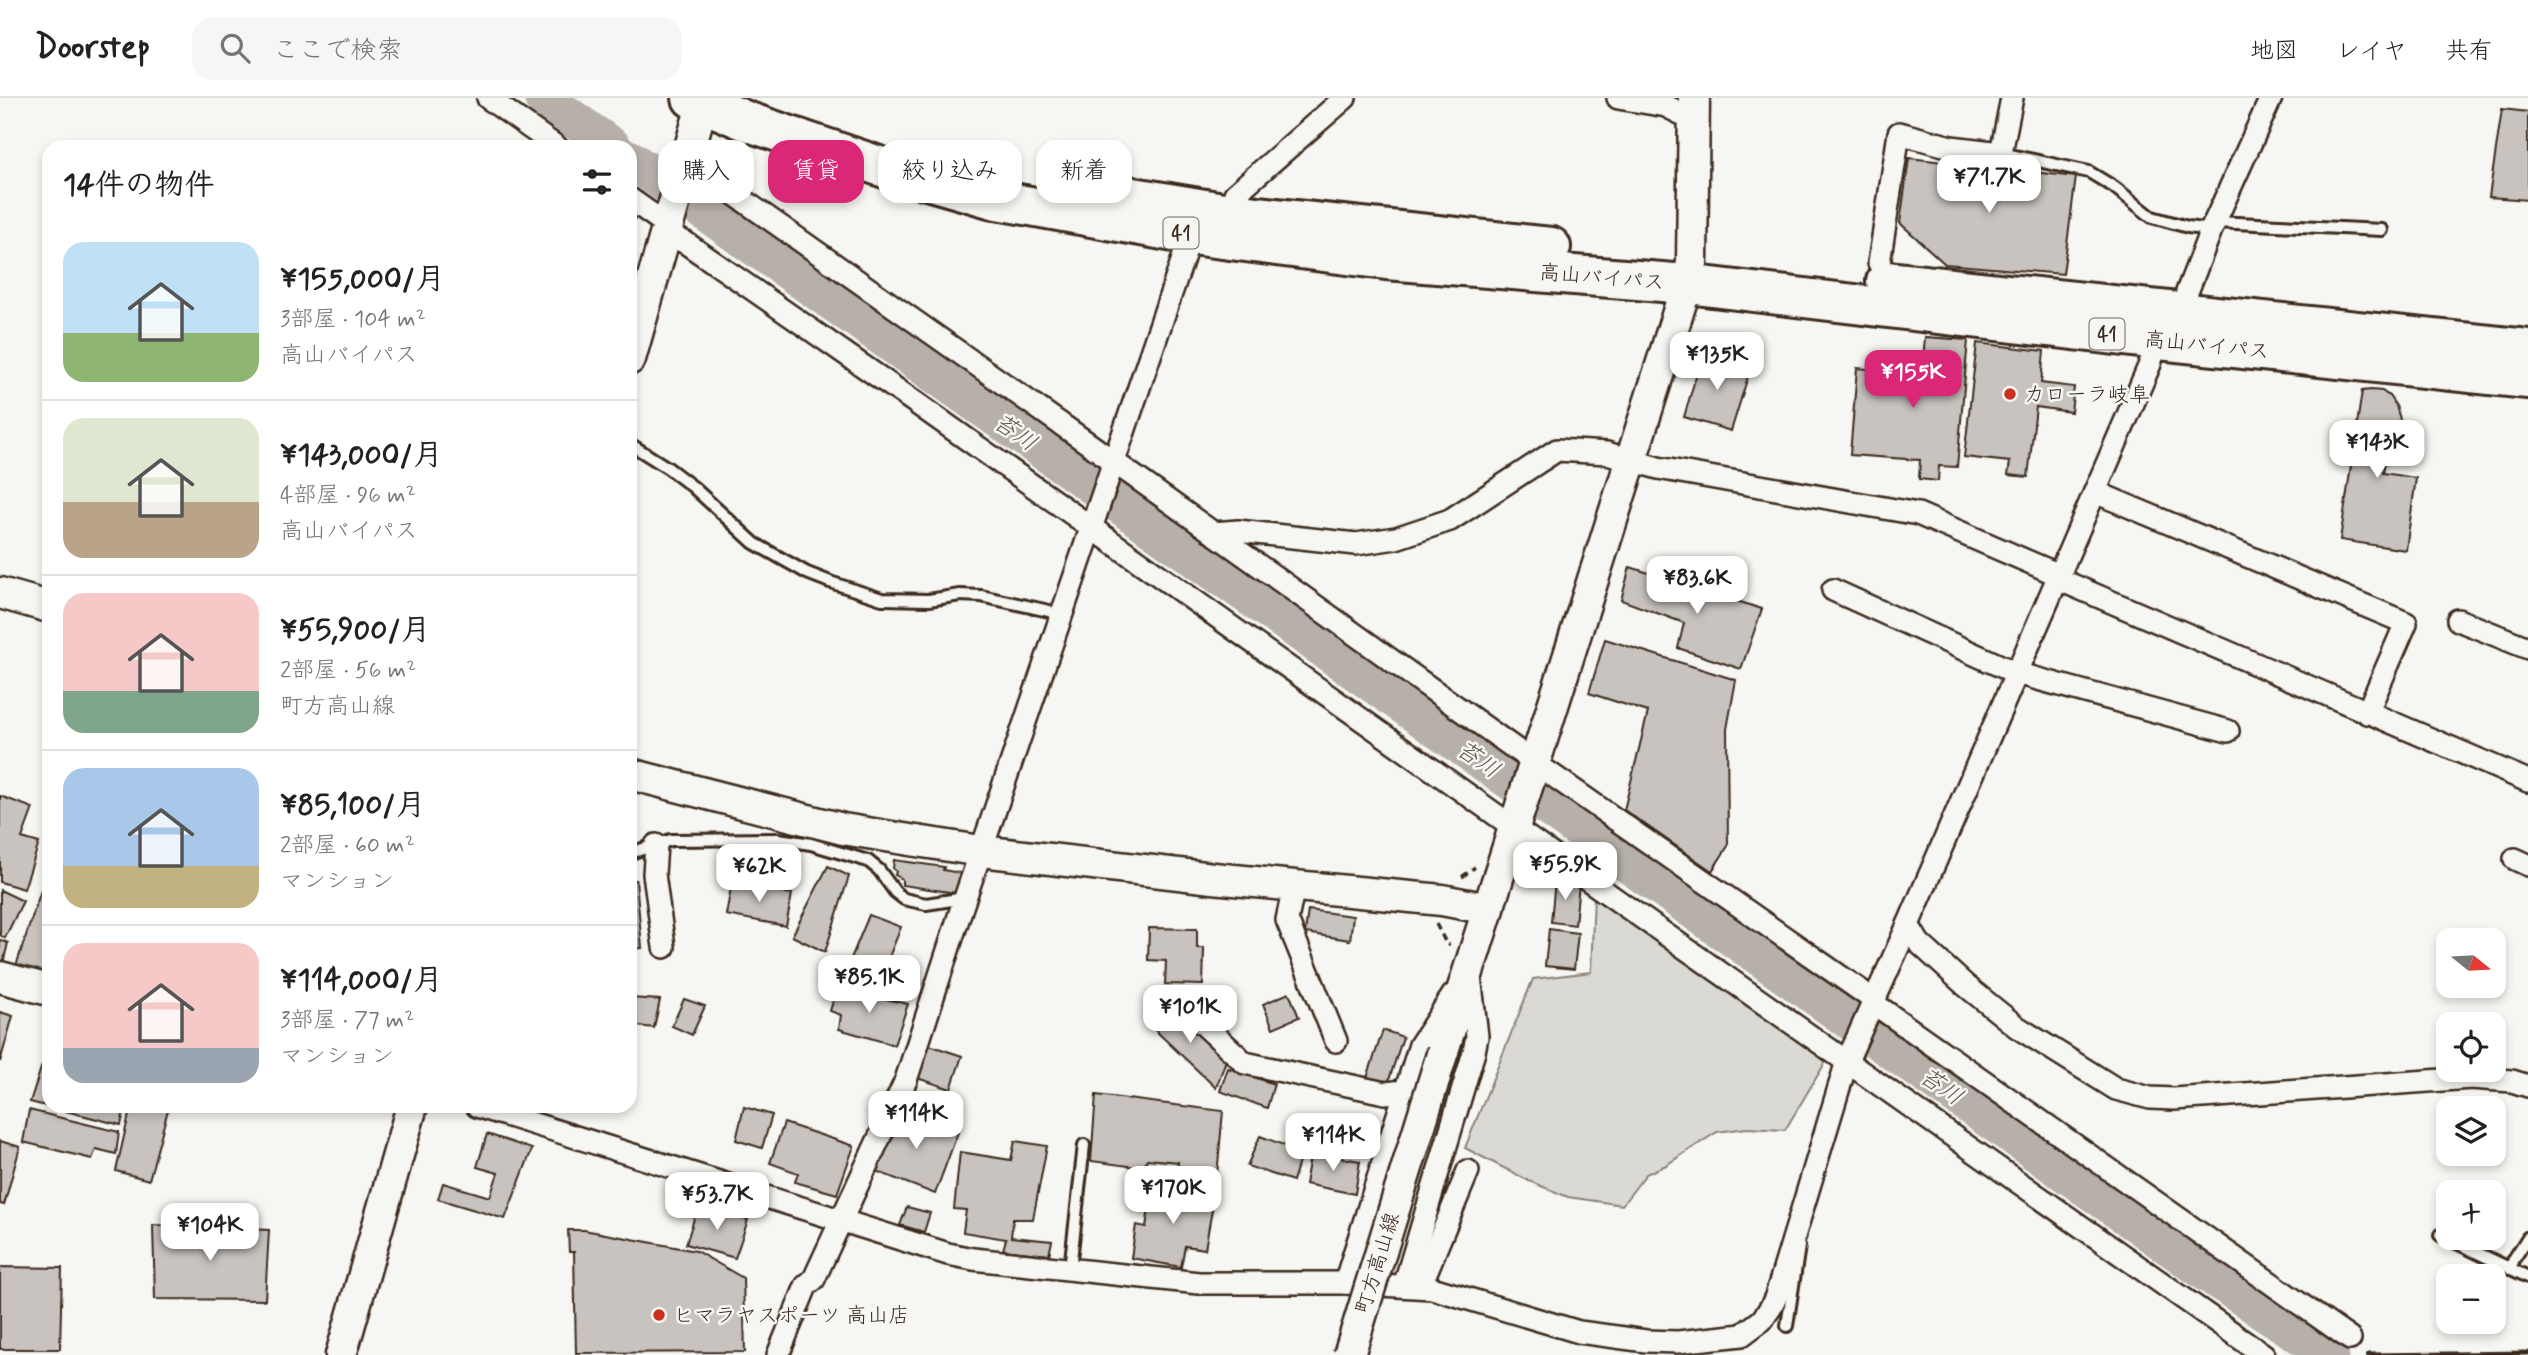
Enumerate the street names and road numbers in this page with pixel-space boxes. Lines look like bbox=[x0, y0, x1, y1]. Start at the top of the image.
road number: 41 bbox=[1164, 217, 1198, 248]
street label: 高山バイパス bbox=[1538, 259, 1666, 297]
road number: 41 bbox=[2090, 318, 2124, 350]
street label: 高山バイパス bbox=[2143, 326, 2271, 366]
street label: 町方高山線 bbox=[1349, 1209, 1407, 1318]

